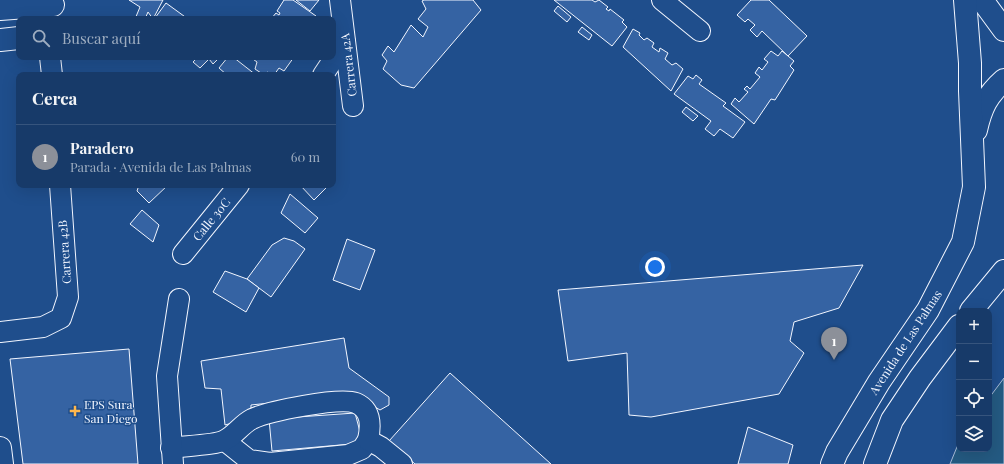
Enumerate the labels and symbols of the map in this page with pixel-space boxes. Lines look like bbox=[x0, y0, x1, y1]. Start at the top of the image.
street label: Carrera 42A bbox=[336, 32, 360, 98]
street label: Calle 30C bbox=[189, 194, 233, 244]
street label: Carrera 42B bbox=[54, 220, 74, 284]
your location bbox=[645, 257, 665, 277]
street label: Avenida de Las Palmas bbox=[865, 287, 945, 398]
pin: 1 bbox=[821, 327, 847, 360]
place label: EPS Sura San Diego bbox=[84, 396, 138, 426]
marker: EPS Sura San Diego bbox=[69, 405, 81, 417]

